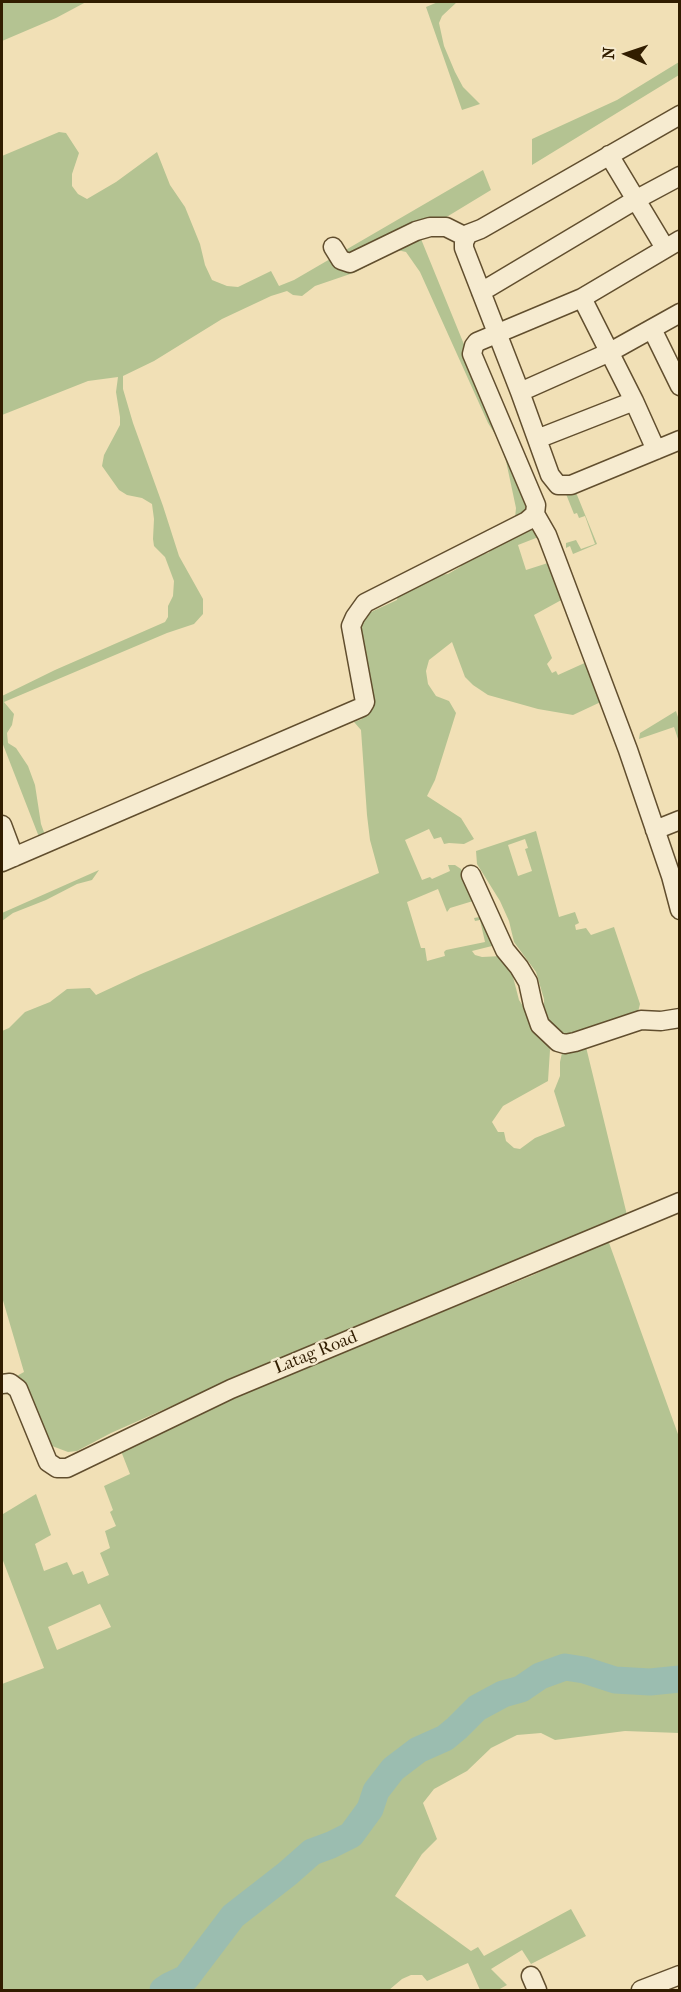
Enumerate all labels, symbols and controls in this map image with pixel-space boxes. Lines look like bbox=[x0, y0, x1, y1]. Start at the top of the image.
north arrow bbox=[597, 24, 657, 84]
text: N bbox=[599, 46, 618, 60]
street label: Latag Road bbox=[271, 1327, 361, 1379]

